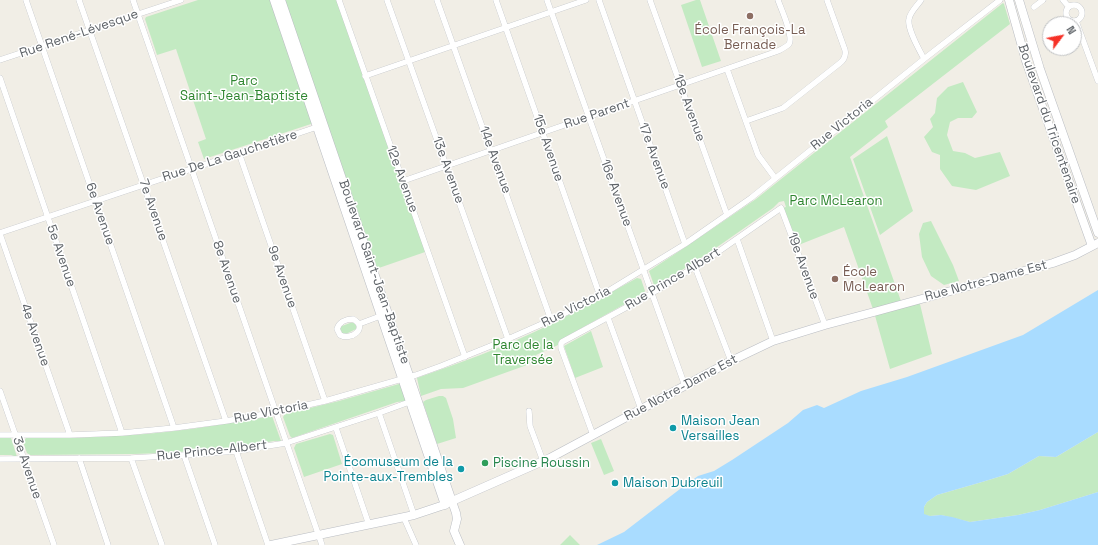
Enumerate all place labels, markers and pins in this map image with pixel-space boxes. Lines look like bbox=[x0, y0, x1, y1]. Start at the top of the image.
marker: École François-La Bernade bbox=[745, 11, 755, 21]
place label: École François-La Bernade bbox=[695, 22, 805, 53]
place label: École McLearon bbox=[843, 264, 905, 295]
marker: École McLearon bbox=[830, 274, 840, 284]
place label: Maison Jean Versailles bbox=[681, 413, 760, 444]
marker: Maison Jean Versailles bbox=[668, 423, 678, 433]
place label: Écomuseum de la Pointe-aux-Trembles bbox=[323, 454, 453, 485]
place label: Piscine Roussin bbox=[493, 455, 590, 471]
marker: Piscine Roussin bbox=[480, 458, 490, 468]
marker: Écomuseum de la Pointe-aux-Trembles bbox=[456, 464, 466, 474]
place label: Maison Dubreuil bbox=[623, 475, 723, 491]
marker: Maison Dubreuil bbox=[610, 478, 620, 488]

